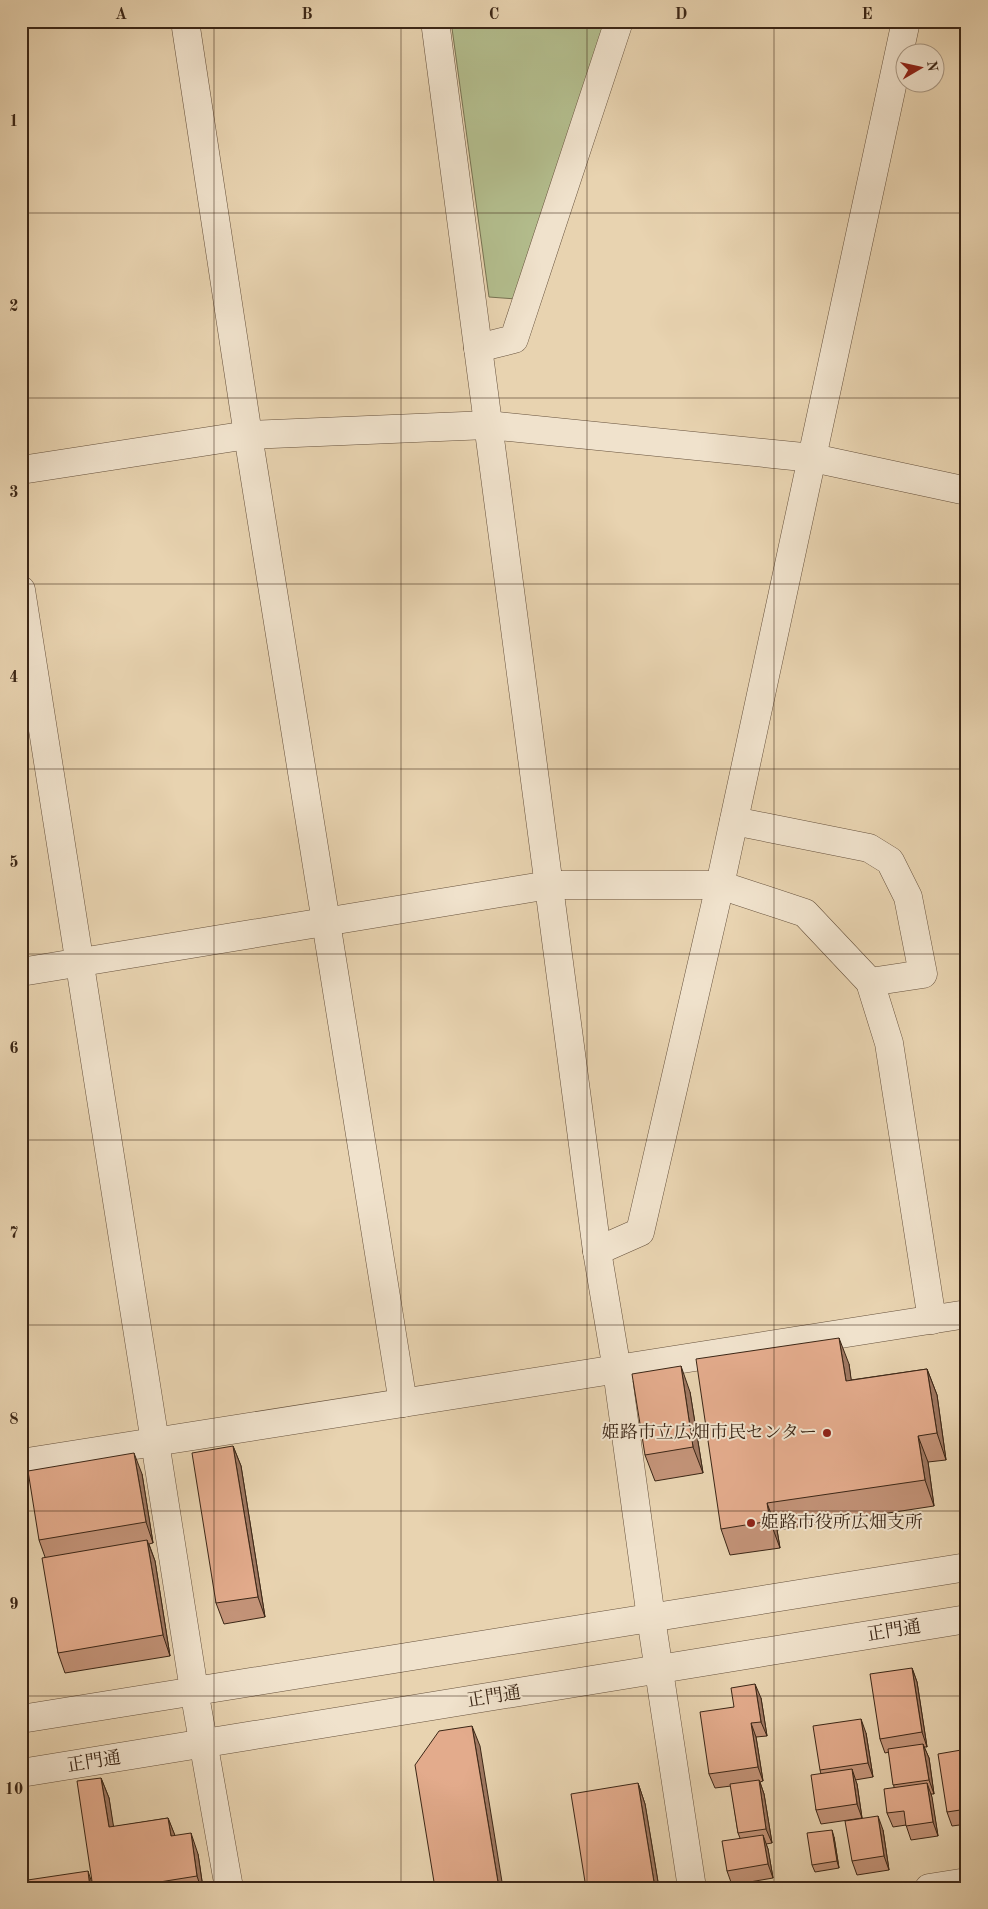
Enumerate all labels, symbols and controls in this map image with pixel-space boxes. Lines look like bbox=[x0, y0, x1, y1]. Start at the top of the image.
text: A bbox=[115, 7, 127, 23]
text: B bbox=[301, 7, 313, 23]
text: C bbox=[489, 7, 499, 23]
text: D bbox=[675, 7, 687, 23]
text: E bbox=[861, 7, 873, 23]
north arrow bbox=[896, 42, 946, 92]
text: N bbox=[924, 60, 940, 73]
text: 1 bbox=[9, 114, 19, 130]
text: 2 bbox=[9, 299, 19, 315]
text: 3 bbox=[9, 485, 19, 501]
text: 4 bbox=[9, 670, 19, 686]
text: 5 bbox=[9, 855, 19, 871]
text: 6 bbox=[9, 1041, 19, 1057]
text: 7 bbox=[9, 1226, 19, 1242]
text: 8 bbox=[9, 1412, 19, 1428]
place label: 姫路市立広畑市民センター bbox=[602, 1422, 817, 1442]
marker: 姫路市立広畑市民センター bbox=[821, 1427, 833, 1439]
place label: 姫路市役所広畑支所 bbox=[761, 1512, 923, 1532]
marker: 姫路市役所広畑支所 bbox=[745, 1517, 757, 1529]
text: 9 bbox=[9, 1597, 19, 1613]
street label: 正門通 bbox=[866, 1617, 922, 1644]
street label: 正門通 bbox=[466, 1683, 522, 1710]
street label: 正門通 bbox=[66, 1748, 122, 1775]
text: 10 bbox=[5, 1782, 23, 1798]

